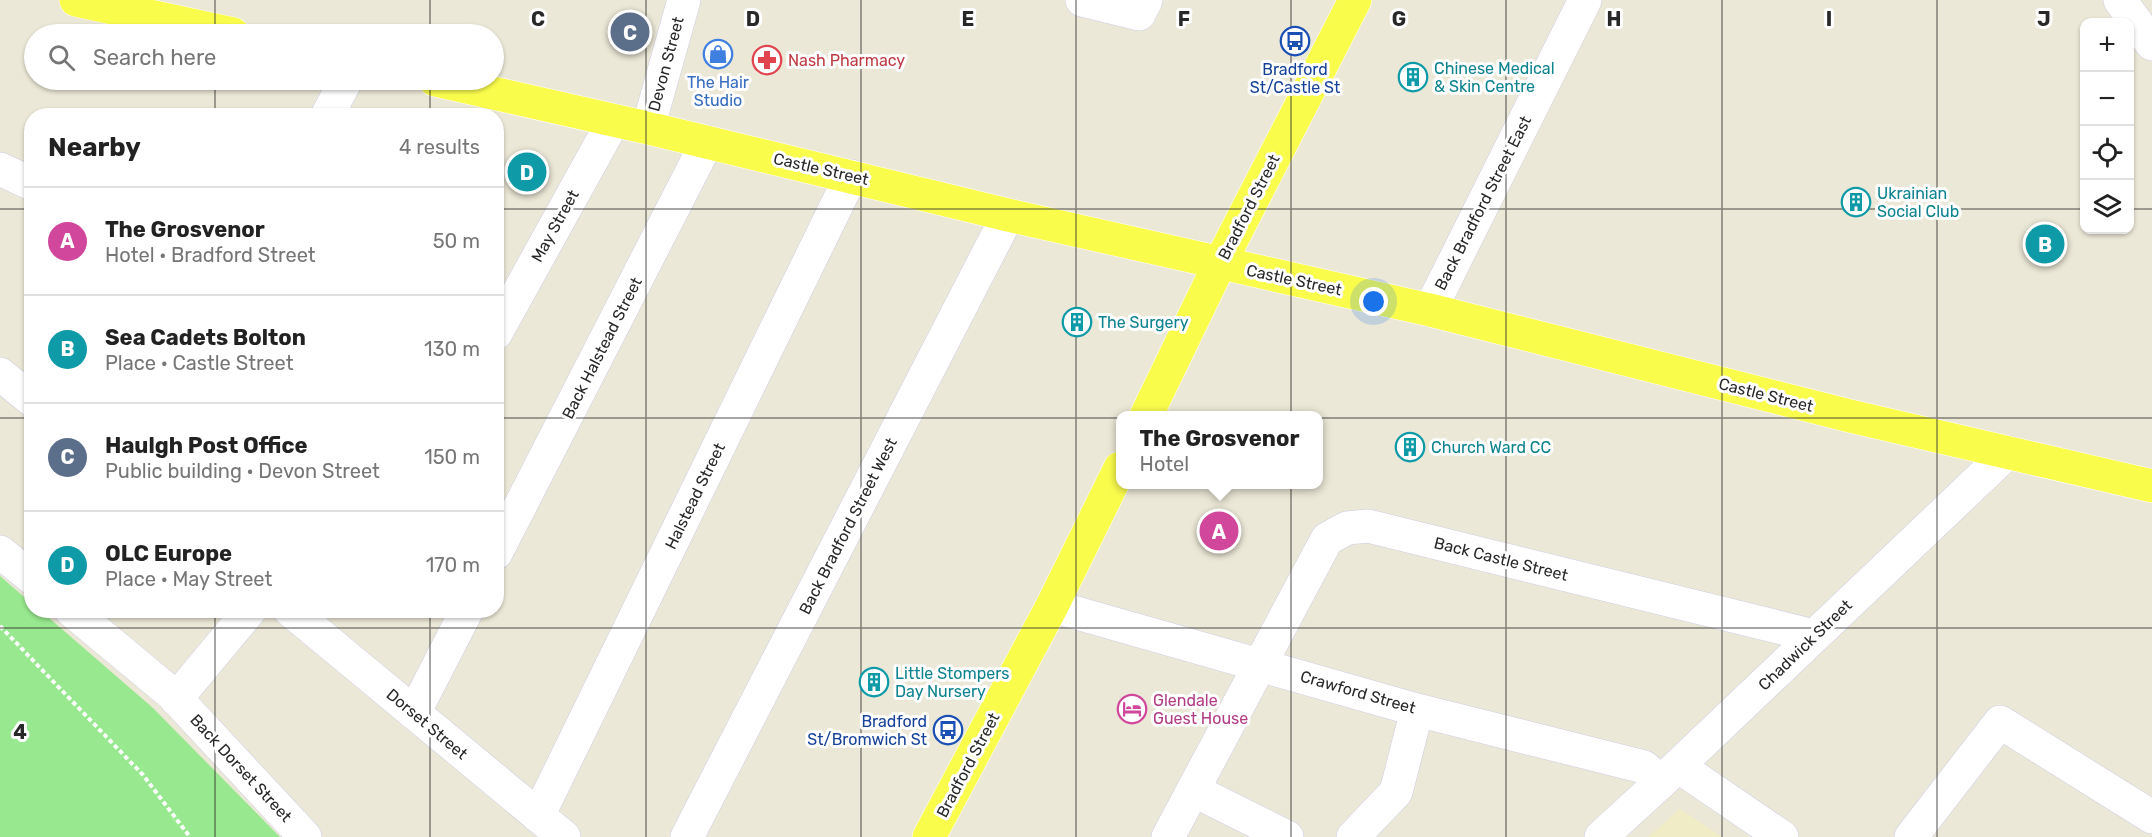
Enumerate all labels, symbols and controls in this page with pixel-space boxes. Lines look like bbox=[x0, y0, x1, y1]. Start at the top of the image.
text: C bbox=[531, 7, 545, 31]
text: D bbox=[746, 7, 760, 31]
text: E bbox=[962, 7, 974, 31]
text: F bbox=[1178, 7, 1190, 31]
text: G bbox=[1392, 7, 1406, 31]
text: H bbox=[1607, 7, 1621, 31]
text: I bbox=[1826, 7, 1832, 31]
text: J bbox=[2037, 7, 2051, 31]
pin: C bbox=[610, 9, 650, 54]
street label: Devon Street bbox=[644, 15, 688, 113]
map controls bbox=[2080, 18, 2134, 234]
button: + bbox=[2080, 18, 2134, 72]
search box bbox=[24, 24, 504, 90]
bus stop icon: Bradford St/Castle St bbox=[1279, 25, 1311, 57]
shop icon: The Hair Studio bbox=[702, 38, 734, 70]
icon: search bbox=[45, 41, 78, 74]
text: Search here bbox=[93, 44, 216, 71]
pharmacy icon: Nash Pharmacy bbox=[751, 44, 783, 76]
place label: Nash Pharmacy bbox=[788, 51, 905, 70]
place label: Chinese Medical & Skin Centre bbox=[1434, 59, 1555, 96]
place label: Bradford St/Castle St bbox=[1250, 60, 1340, 97]
building icon: Chinese Medical & Skin Centre bbox=[1397, 61, 1429, 93]
button: − bbox=[2080, 72, 2134, 126]
place label: The Hair Studio bbox=[687, 73, 749, 110]
street label: Back Bradford Street East bbox=[1431, 113, 1535, 293]
button: locate bbox=[2080, 126, 2134, 180]
text: Nearby bbox=[48, 132, 141, 163]
text: 4 results bbox=[399, 135, 480, 159]
street label: Castle Street bbox=[772, 149, 870, 189]
pin: D bbox=[508, 150, 546, 195]
street label: Bradford Street bbox=[1214, 151, 1284, 263]
button: layers bbox=[2080, 180, 2134, 234]
place label: Ukrainian Social Club bbox=[1877, 184, 1959, 221]
street label: May Street bbox=[527, 186, 583, 266]
building icon: Ukrainian Social Club bbox=[1840, 186, 1872, 218]
text: The Grosvenor bbox=[105, 216, 265, 243]
pin: B bbox=[2026, 222, 2064, 266]
text: A bbox=[60, 229, 75, 253]
text: 50 m bbox=[433, 229, 480, 253]
text: Hotel · Bradford Street bbox=[105, 243, 316, 267]
street label: Castle Street bbox=[1245, 261, 1343, 299]
street label: Back Halstead Street bbox=[558, 274, 646, 422]
your location bbox=[1359, 287, 1388, 316]
building icon: The Surgery bbox=[1061, 306, 1093, 338]
place label: The Surgery bbox=[1098, 313, 1189, 332]
text: Sea Cadets Bolton bbox=[105, 324, 306, 351]
text: B bbox=[60, 337, 75, 361]
text: 130 m bbox=[424, 337, 480, 361]
text: Place · Castle Street bbox=[105, 351, 294, 375]
street label: Castle Street bbox=[1717, 374, 1815, 416]
popup bbox=[1116, 411, 1323, 489]
text: The Grosvenor bbox=[1140, 425, 1299, 452]
building icon: Church Ward CC bbox=[1394, 431, 1426, 463]
text: Haulgh Post Office bbox=[105, 432, 308, 459]
street label: Back Bradford Street West bbox=[795, 435, 901, 617]
place label: Church Ward CC bbox=[1431, 438, 1551, 457]
street label: Halstead Street bbox=[661, 440, 729, 552]
text: C bbox=[60, 445, 75, 469]
text: 150 m bbox=[424, 445, 480, 469]
text: Hotel bbox=[1140, 452, 1189, 476]
text: Public building · Devon Street bbox=[105, 459, 380, 483]
pin: A bbox=[1200, 508, 1238, 554]
street label: Back Castle Street bbox=[1432, 533, 1570, 585]
text: OLC Europe bbox=[105, 540, 232, 567]
text: D bbox=[60, 553, 75, 577]
text: 170 m bbox=[426, 553, 480, 577]
text: Place · May Street bbox=[105, 567, 272, 591]
street label: Chadwick Street bbox=[1754, 596, 1856, 694]
place label: Little Stompers Day Nursery bbox=[895, 664, 1010, 701]
building icon: Little Stompers Day Nursery bbox=[858, 666, 890, 698]
street label: Crawford Street bbox=[1298, 666, 1418, 718]
street label: Dorset Street bbox=[383, 685, 471, 763]
place label: Glendale Guest House bbox=[1153, 691, 1248, 728]
hotel icon: Glendale Guest House bbox=[1116, 693, 1148, 725]
street label: Bradford Street bbox=[932, 709, 1004, 821]
street label: Back Dorset Street bbox=[186, 710, 296, 826]
place label: Bradford St/Bromwich St bbox=[807, 712, 927, 749]
bus stop icon: Bradford St/Bromwich St bbox=[932, 714, 964, 746]
text: 4 bbox=[13, 720, 27, 744]

